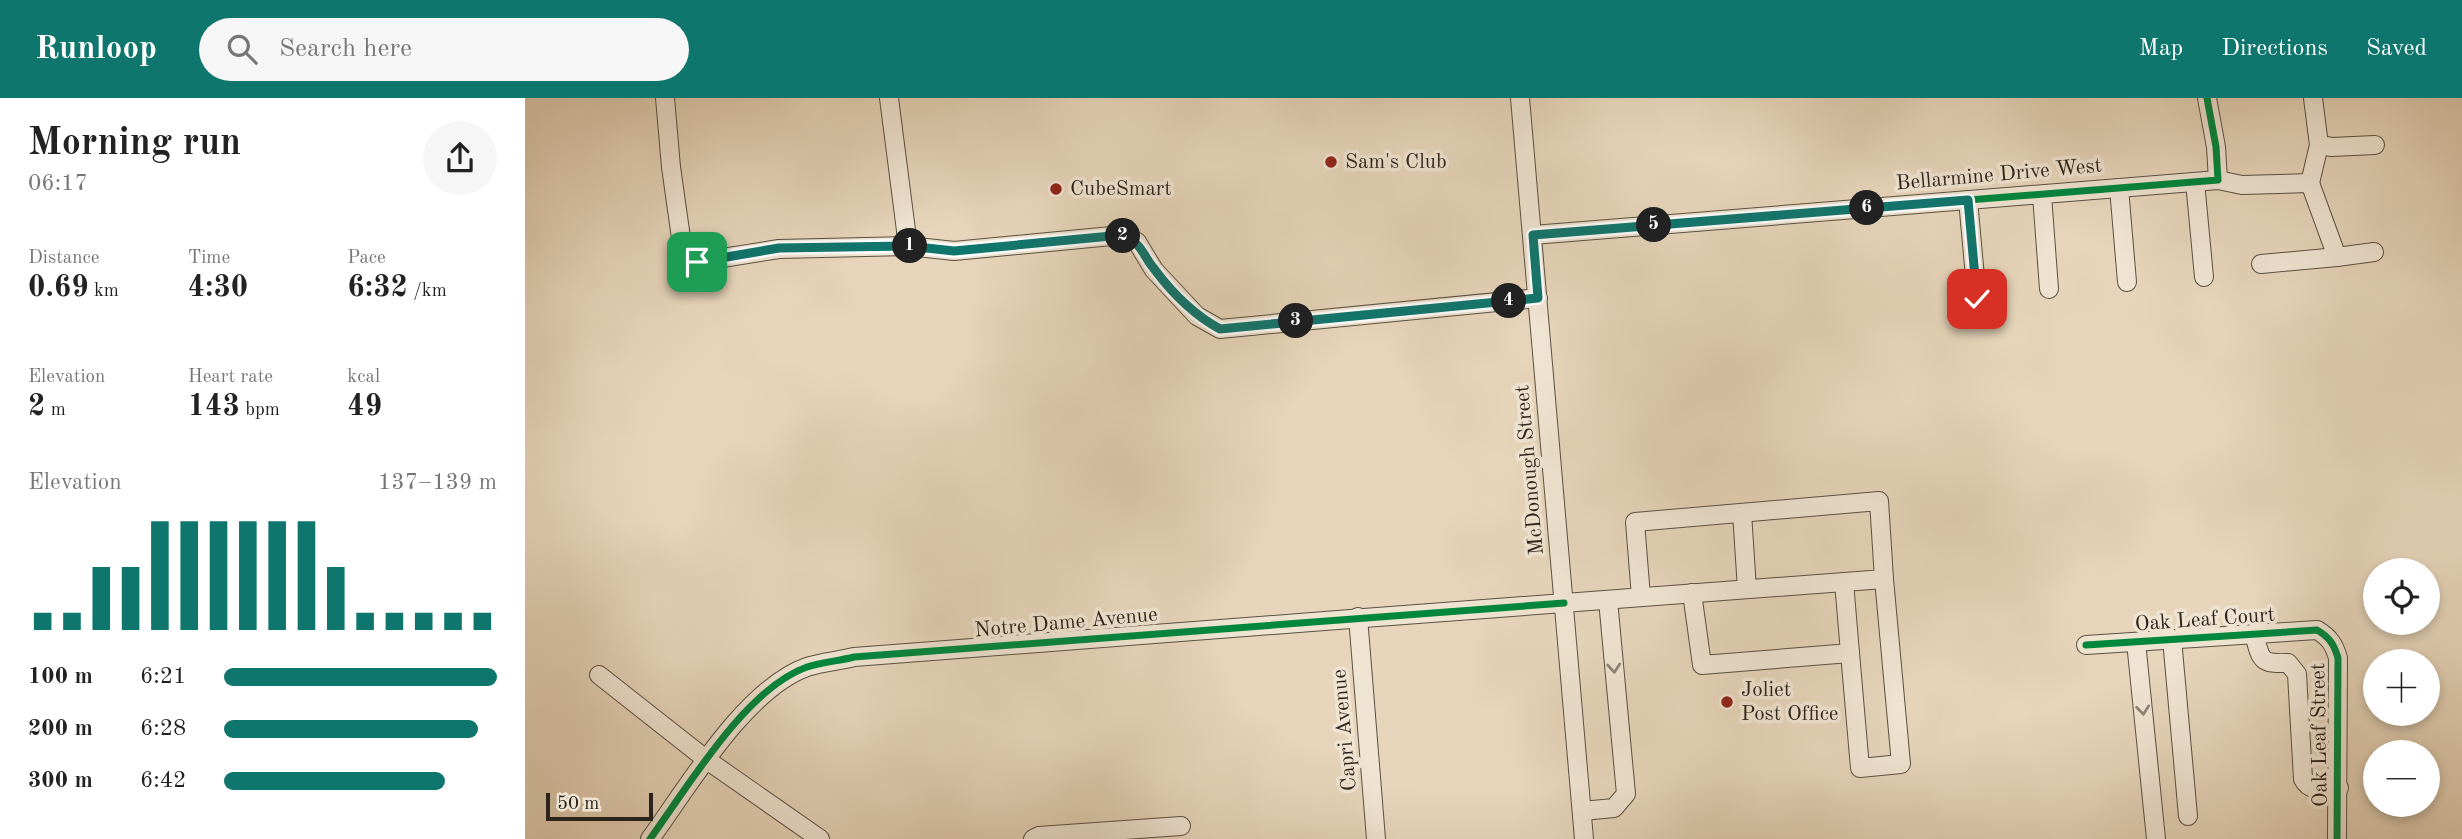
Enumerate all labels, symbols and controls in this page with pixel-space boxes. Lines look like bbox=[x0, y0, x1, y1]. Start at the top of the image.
search box bbox=[199, 18, 689, 81]
icon: search bbox=[223, 30, 261, 68]
text: Runloop bbox=[35, 33, 157, 66]
text: Search here bbox=[279, 36, 412, 62]
text: Map bbox=[2139, 37, 2183, 61]
text: Directions bbox=[2221, 37, 2328, 61]
text: Saved bbox=[2366, 37, 2427, 61]
button: share bbox=[423, 121, 497, 195]
text: Morning run bbox=[28, 125, 241, 163]
place label: Sam's Club bbox=[1345, 152, 1447, 173]
marker: Sam's Club bbox=[1323, 154, 1339, 170]
street label: Bellarmine Drive West bbox=[1895, 156, 2103, 194]
text: 06:17 bbox=[28, 172, 88, 195]
place label: CubeSmart bbox=[1070, 179, 1172, 200]
marker: CubeSmart bbox=[1048, 181, 1064, 197]
pin: 6 bbox=[1849, 190, 1885, 226]
text: 6 bbox=[1861, 198, 1872, 217]
pin: 5 bbox=[1637, 208, 1671, 242]
text: 5 bbox=[1648, 215, 1659, 234]
pin: 2 bbox=[1105, 218, 1141, 254]
text: 2 bbox=[1117, 226, 1128, 245]
pin: 1 bbox=[893, 228, 927, 264]
pin bbox=[667, 232, 727, 292]
text: 1 bbox=[904, 236, 915, 255]
icon: arrive bbox=[678, 243, 716, 281]
text: Distance bbox=[28, 249, 100, 268]
text: Time bbox=[188, 249, 230, 268]
text: Pace bbox=[347, 249, 386, 268]
pin bbox=[1947, 269, 2007, 329]
text: 0.69 bbox=[28, 273, 89, 303]
text: 4:30 bbox=[188, 273, 248, 303]
text: 6:32 bbox=[347, 273, 408, 303]
icon: check bbox=[1958, 280, 1996, 318]
text: km bbox=[89, 282, 119, 301]
text: /km bbox=[408, 282, 447, 301]
pin: 4 bbox=[1492, 284, 1527, 318]
text: 4 bbox=[1503, 291, 1514, 310]
pin: 3 bbox=[1279, 304, 1313, 339]
text: 3 bbox=[1290, 311, 1301, 330]
text: Elevation bbox=[28, 368, 105, 387]
text: Heart rate bbox=[188, 368, 273, 387]
text: kcal bbox=[347, 368, 380, 387]
street label: McDonough Street bbox=[1512, 384, 1548, 556]
text: 2 bbox=[28, 392, 45, 422]
text: 143 bbox=[188, 392, 240, 422]
text: 49 bbox=[347, 392, 382, 422]
text: m bbox=[45, 401, 66, 420]
text: bpm bbox=[240, 401, 280, 420]
text: Elevation bbox=[28, 471, 122, 494]
text: 137–139 m bbox=[378, 471, 497, 494]
map controls bbox=[2363, 558, 2440, 817]
button: locate bbox=[2363, 558, 2440, 635]
street label: Notre Dame Avenue bbox=[974, 605, 1158, 641]
street label: Oak Leaf Court bbox=[2134, 605, 2276, 635]
button: + bbox=[2363, 649, 2440, 726]
one-way arrow bbox=[1606, 662, 1621, 673]
street label: Oak Leaf Street bbox=[2308, 663, 2332, 807]
text: 100 m bbox=[28, 665, 93, 688]
text: 6:21 bbox=[140, 665, 186, 688]
street label: Capri Avenue bbox=[1329, 668, 1361, 792]
place label: Joliet Post Office bbox=[1741, 680, 1839, 725]
marker: Joliet Post Office bbox=[1719, 694, 1735, 710]
one-way arrow bbox=[2135, 704, 2150, 715]
text: 200 m bbox=[28, 717, 93, 740]
text: 6:28 bbox=[140, 717, 186, 740]
button: − bbox=[2363, 740, 2440, 817]
text: 300 m bbox=[28, 769, 93, 792]
text: 6:42 bbox=[140, 769, 186, 792]
scale bar bbox=[546, 790, 653, 822]
text: 50 m bbox=[557, 795, 599, 814]

